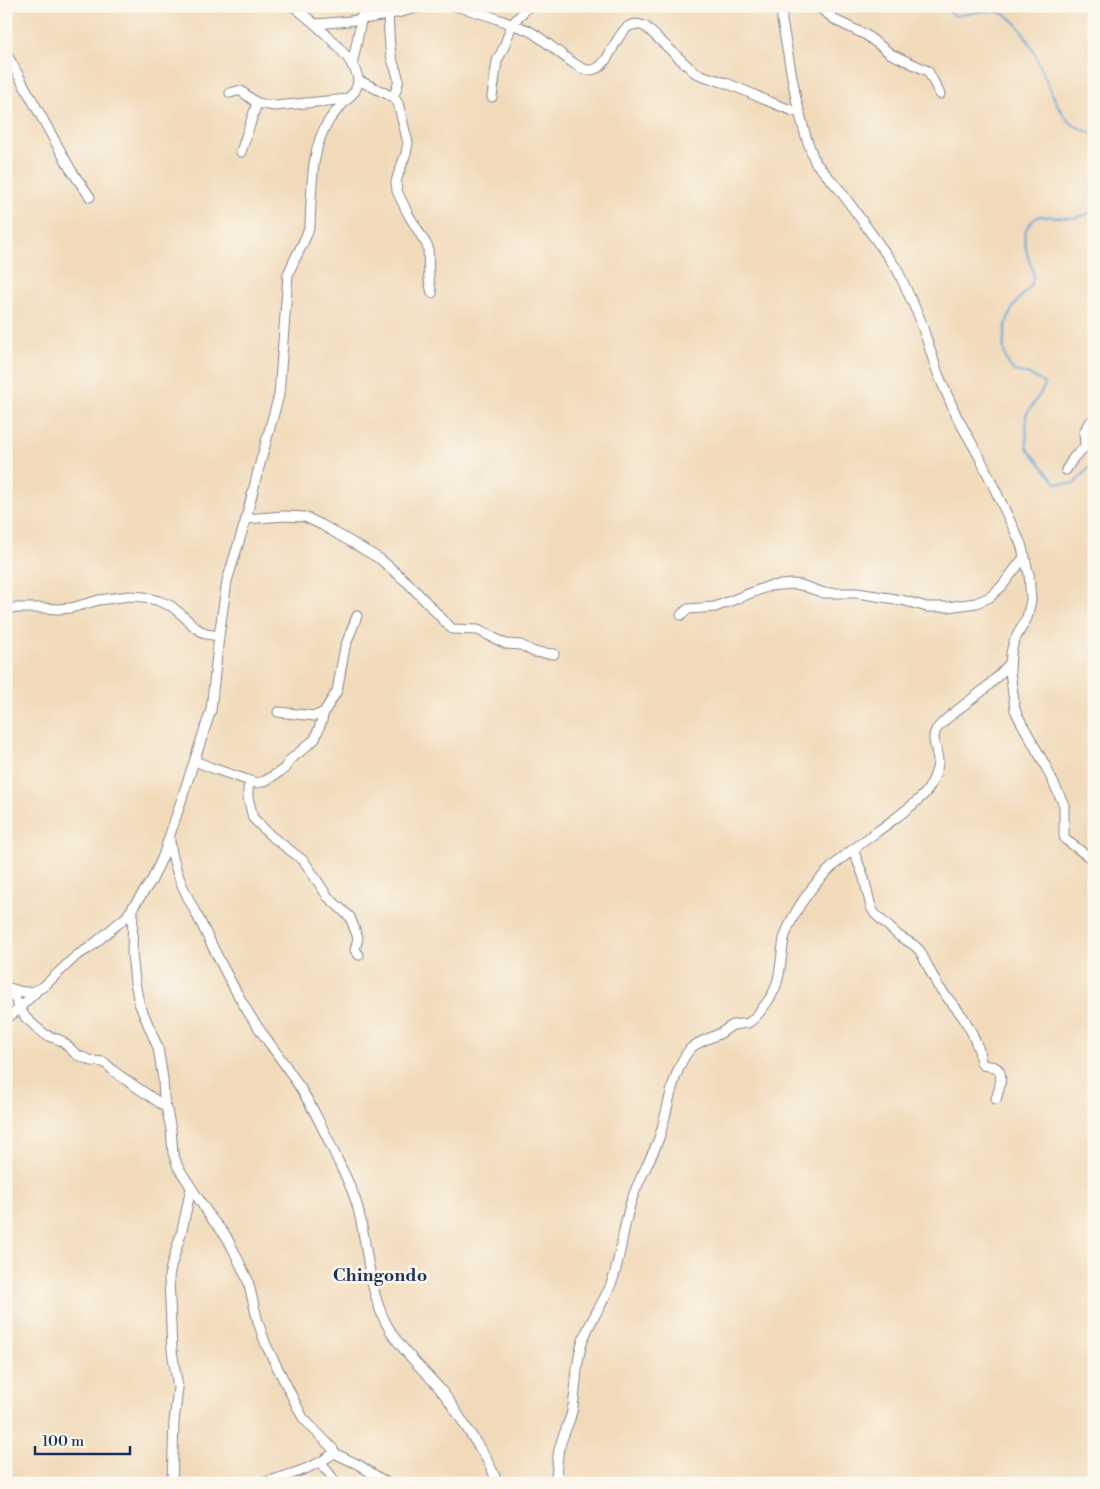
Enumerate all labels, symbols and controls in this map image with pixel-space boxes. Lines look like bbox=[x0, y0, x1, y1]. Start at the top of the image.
district label: Chingondo bbox=[333, 1264, 427, 1287]
scale bar bbox=[35, 1424, 130, 1456]
text: 100 m bbox=[42, 1432, 84, 1451]

